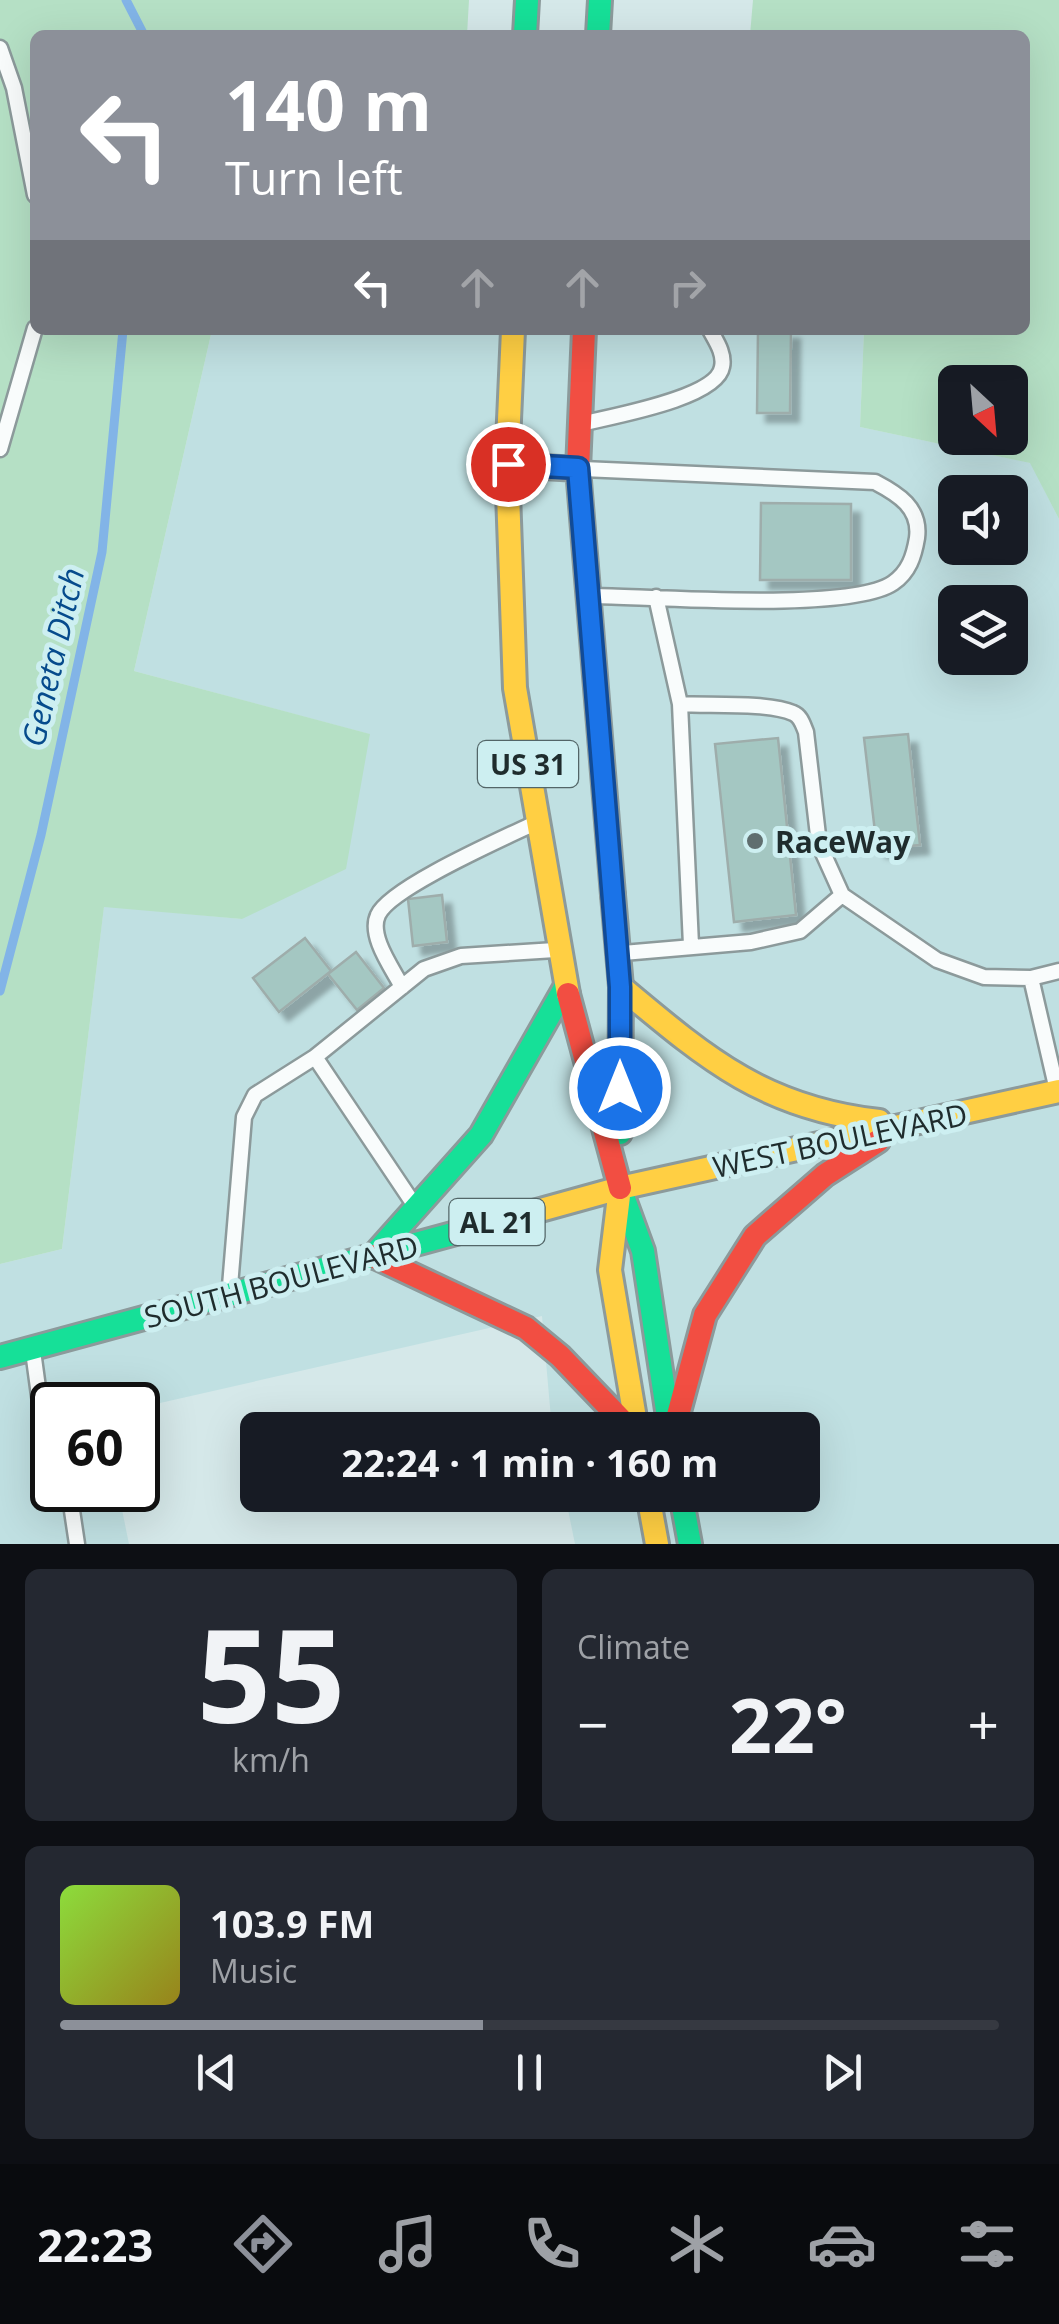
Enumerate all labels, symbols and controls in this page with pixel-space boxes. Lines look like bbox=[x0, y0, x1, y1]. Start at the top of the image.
text: 140 m bbox=[225, 56, 432, 152]
icon: left bbox=[60, 70, 190, 200]
text: Turn left bbox=[225, 147, 403, 208]
icon: left bbox=[345, 260, 400, 315]
icon: ahead bbox=[450, 260, 505, 315]
icon: ahead bbox=[555, 260, 610, 315]
icon: right bbox=[660, 260, 715, 315]
north arrow bbox=[938, 365, 1028, 455]
map controls bbox=[938, 365, 1028, 675]
pin bbox=[466, 422, 551, 507]
icon: arrive bbox=[481, 437, 536, 492]
button: sound bbox=[938, 475, 1028, 565]
water label: Geneta Ditch bbox=[11, 564, 93, 750]
button: layers bbox=[938, 585, 1028, 675]
road number: US 31 bbox=[478, 741, 578, 787]
place label: RaceWay bbox=[775, 821, 911, 862]
marker: RaceWay bbox=[744, 830, 766, 852]
position arrow bbox=[568, 1036, 672, 1140]
street label: WEST BOULEVARD bbox=[709, 1093, 971, 1187]
road number: AL 21 bbox=[450, 1199, 544, 1245]
street label: SOUTH BOULEVARD bbox=[139, 1225, 423, 1337]
speed limit sign: 60 bbox=[30, 1382, 160, 1512]
text: 22:24 · 1 min · 160 m bbox=[342, 1436, 718, 1488]
text: 55 bbox=[197, 1584, 345, 1761]
text: Climate bbox=[577, 1625, 690, 1668]
text: 22° bbox=[729, 1673, 847, 1775]
text: − bbox=[577, 1686, 608, 1761]
text: + bbox=[968, 1686, 999, 1761]
text: km/h bbox=[232, 1738, 310, 1781]
text: 103.9 FM bbox=[210, 1897, 374, 1949]
text: Music bbox=[210, 1949, 297, 1992]
icon: previous bbox=[189, 2045, 244, 2100]
icon: pause bbox=[502, 2045, 557, 2100]
icon: next bbox=[815, 2045, 870, 2100]
icon: directions bbox=[228, 2209, 298, 2279]
icon: music bbox=[373, 2209, 443, 2279]
icon: phone bbox=[517, 2209, 587, 2279]
icon: climate bbox=[662, 2209, 732, 2279]
icon: car bbox=[807, 2209, 877, 2279]
icon: filters bbox=[952, 2209, 1022, 2279]
text: 22:23 bbox=[37, 2214, 153, 2275]

